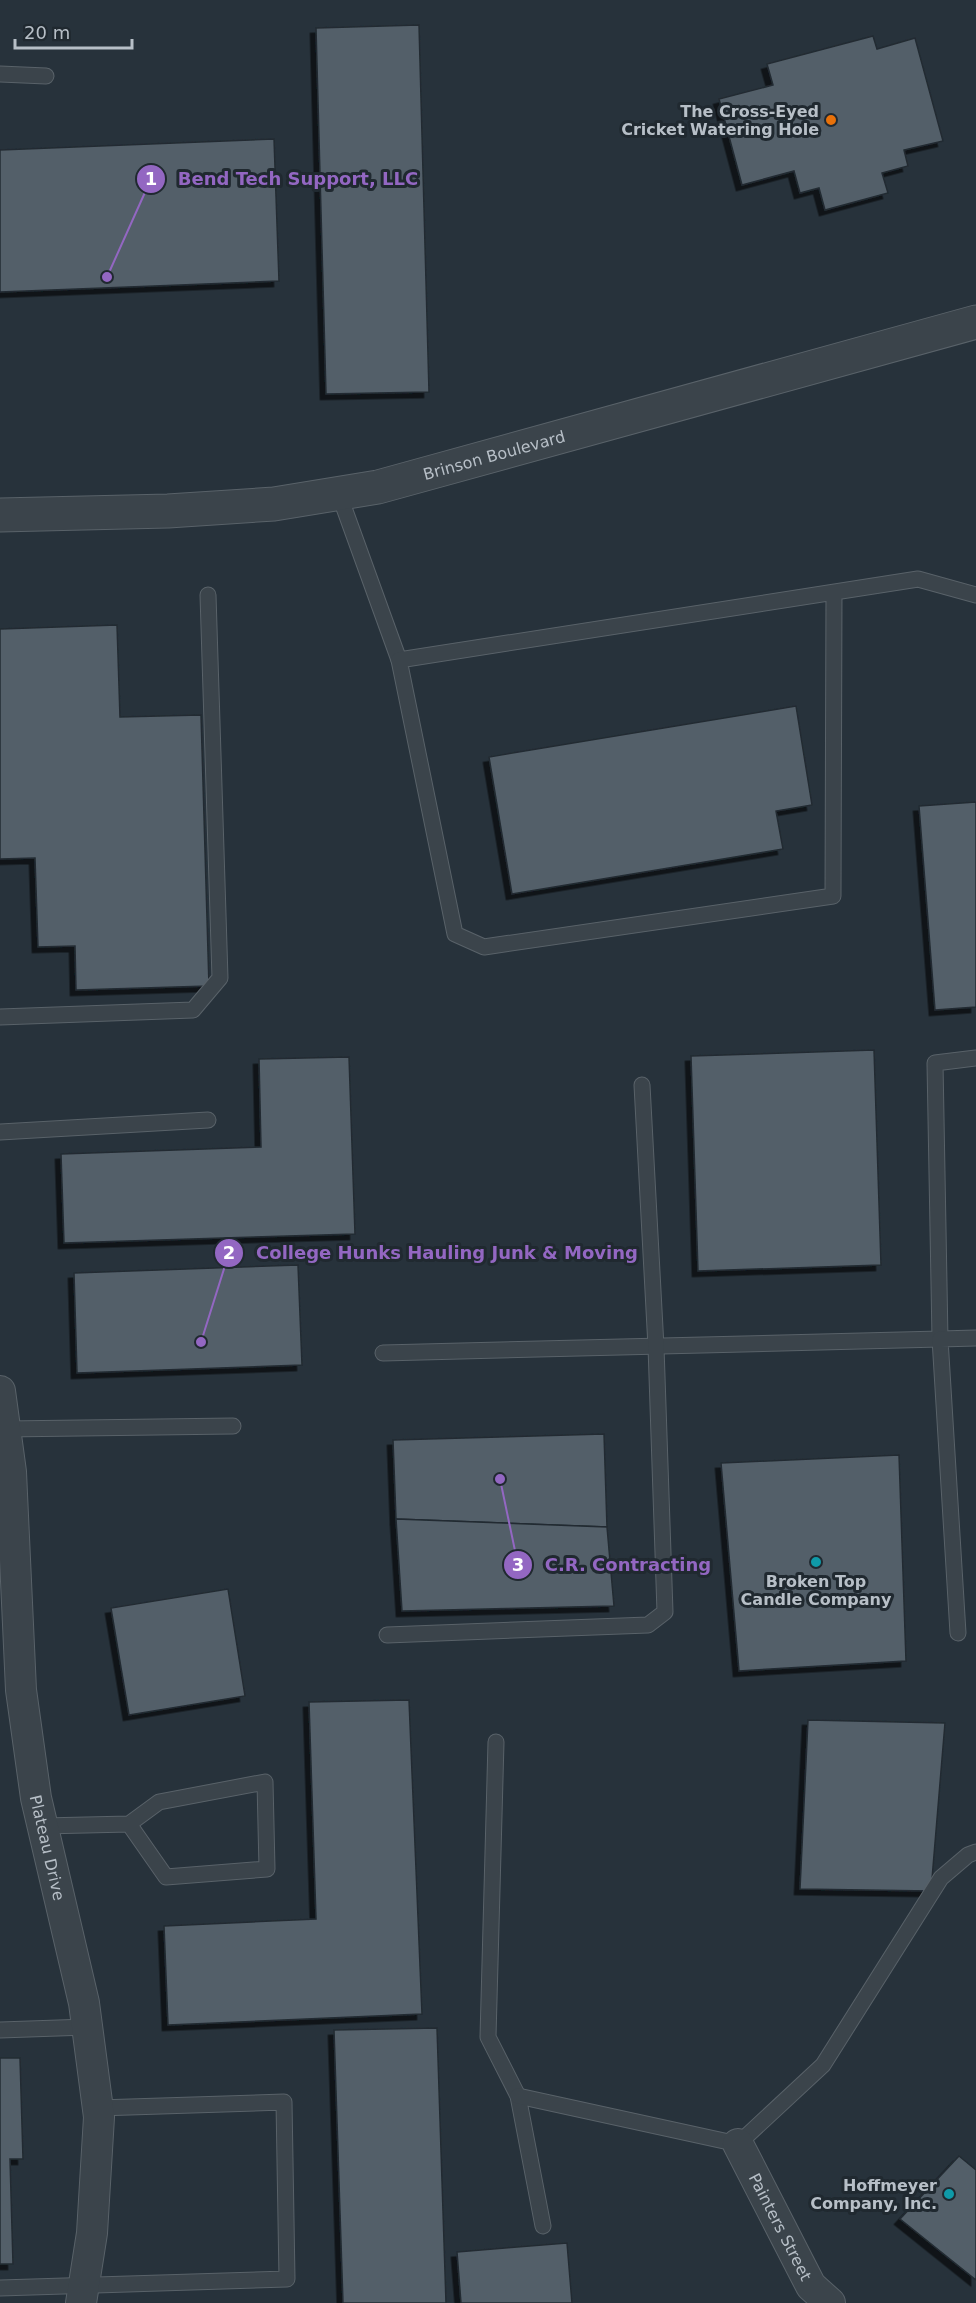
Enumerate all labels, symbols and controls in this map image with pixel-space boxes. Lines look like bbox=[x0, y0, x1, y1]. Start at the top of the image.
scale bar bbox=[15, 12, 132, 50]
text: 20 m bbox=[24, 22, 70, 43]
place label: The Cross-Eyed Cricket Watering Hole bbox=[621, 102, 819, 139]
marker: The Cross-Eyed Cricket Watering Hole bbox=[824, 113, 838, 127]
callout: Bend Tech Support, LLC bbox=[136, 161, 431, 197]
text: 1 bbox=[145, 168, 157, 189]
text: Bend Tech Support, LLC bbox=[178, 168, 418, 189]
street label: Brinson Boulevard bbox=[421, 426, 567, 484]
callout: College Hunks Hauling Junk & Moving bbox=[214, 1235, 650, 1271]
text: 2 bbox=[223, 1242, 235, 1263]
text: College Hunks Hauling Junk & Moving bbox=[256, 1242, 638, 1263]
callout: C.R. Contracting bbox=[503, 1547, 724, 1583]
text: 3 bbox=[512, 1554, 524, 1575]
text: C.R. Contracting bbox=[545, 1554, 711, 1575]
marker: Broken Top Candle Company bbox=[809, 1555, 823, 1569]
place label: Broken Top Candle Company bbox=[741, 1572, 892, 1609]
street label: Plateau Drive bbox=[26, 1793, 69, 1902]
street label: Painters Street bbox=[745, 2170, 816, 2284]
place label: Hoffmeyer Company, Inc. bbox=[810, 2176, 937, 2213]
marker: Hoffmeyer Company, Inc. bbox=[942, 2187, 956, 2201]

